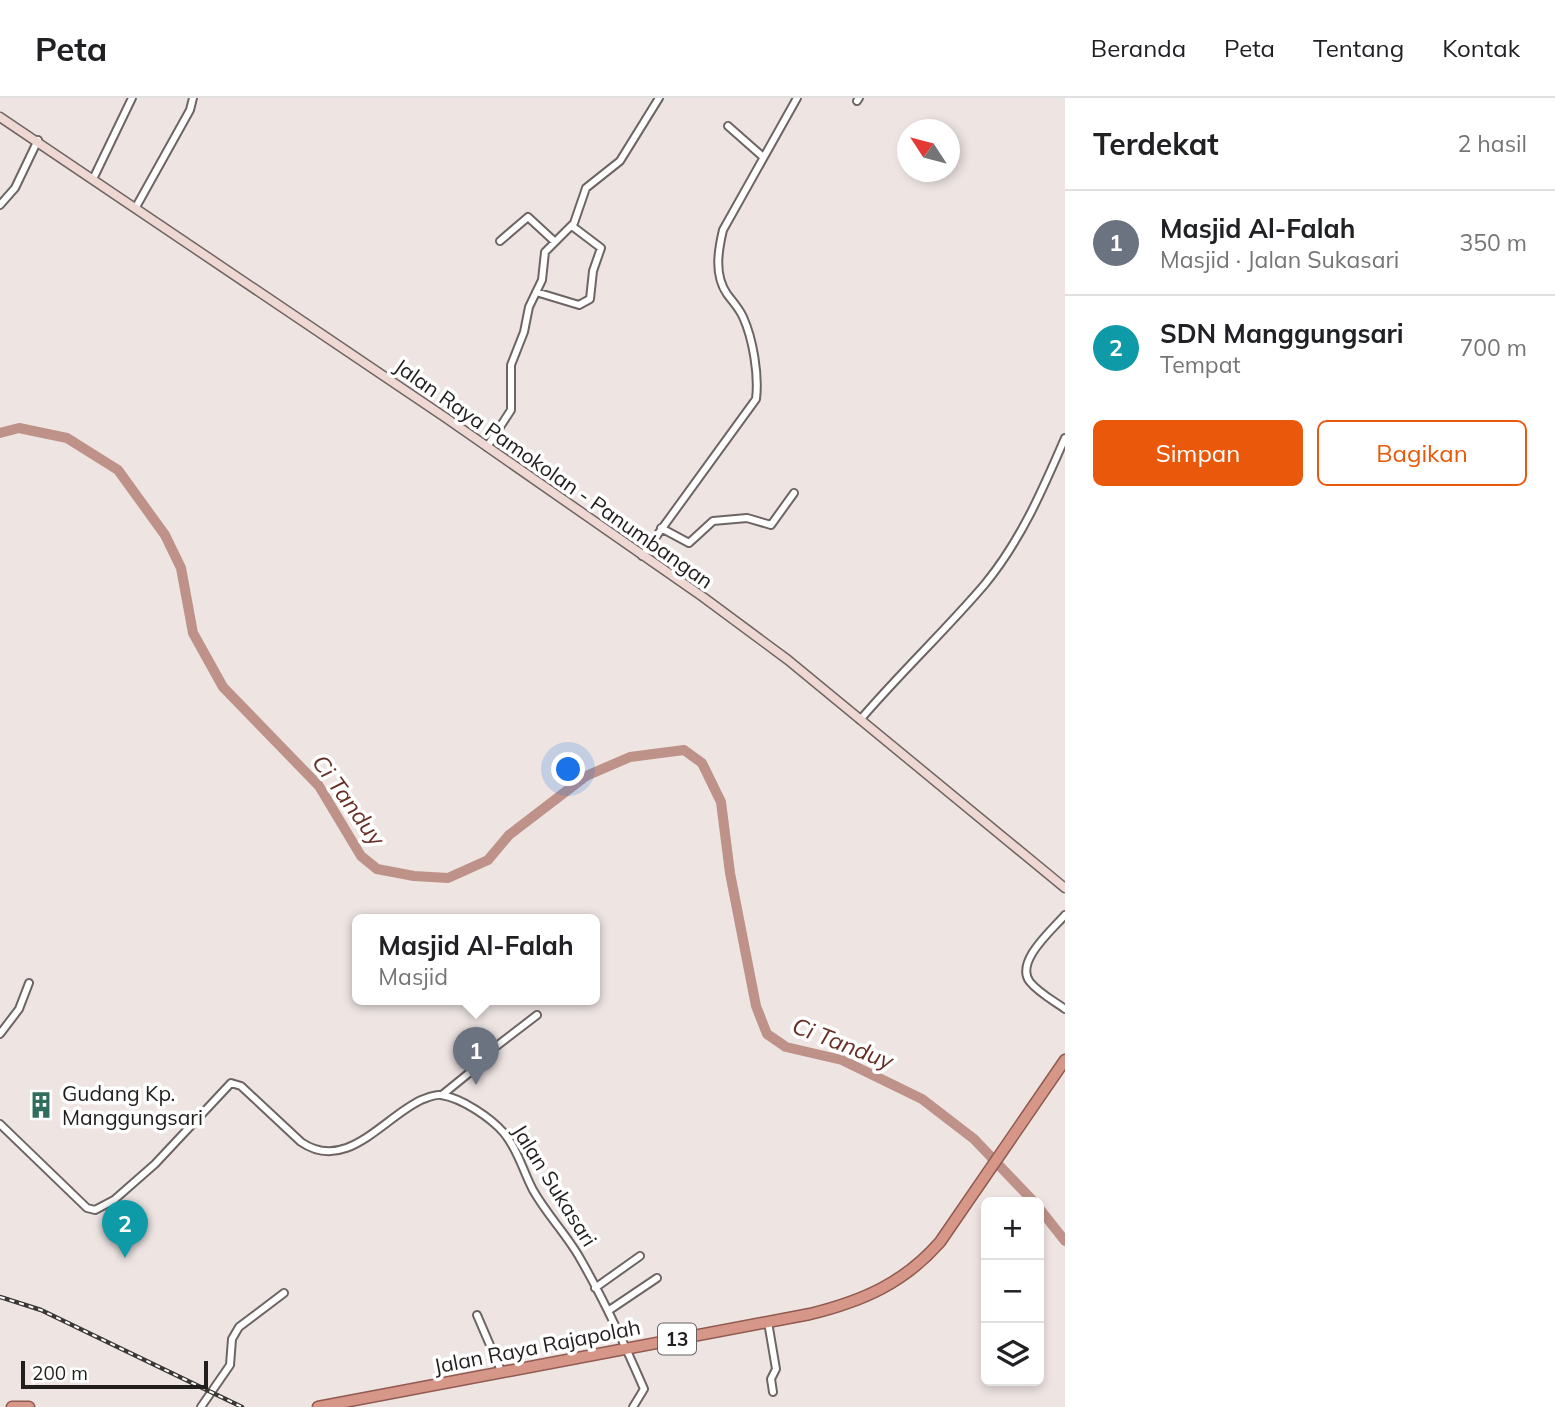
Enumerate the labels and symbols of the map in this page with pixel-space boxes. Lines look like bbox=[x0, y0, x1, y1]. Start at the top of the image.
north arrow bbox=[897, 119, 960, 182]
street label: Jalan Raya Pamokolan - Panumbangan bbox=[390, 352, 718, 594]
water label: Ci Tanduy bbox=[306, 749, 392, 852]
your location bbox=[551, 752, 585, 786]
water label: Ci Tanduy bbox=[788, 1010, 898, 1076]
pin: 1 bbox=[453, 1027, 499, 1085]
place label: Gudang Kp. Manggungsari bbox=[62, 1080, 203, 1130]
building icon: Gudang Kp. Manggungsari bbox=[26, 1090, 56, 1120]
street label: Jalan Sukasari bbox=[507, 1119, 603, 1251]
pin: 2 bbox=[102, 1200, 148, 1258]
street label: Jalan Raya Rajapolah bbox=[431, 1313, 643, 1379]
road number: 13 bbox=[658, 1324, 696, 1354]
scale bar bbox=[21, 1358, 208, 1390]

